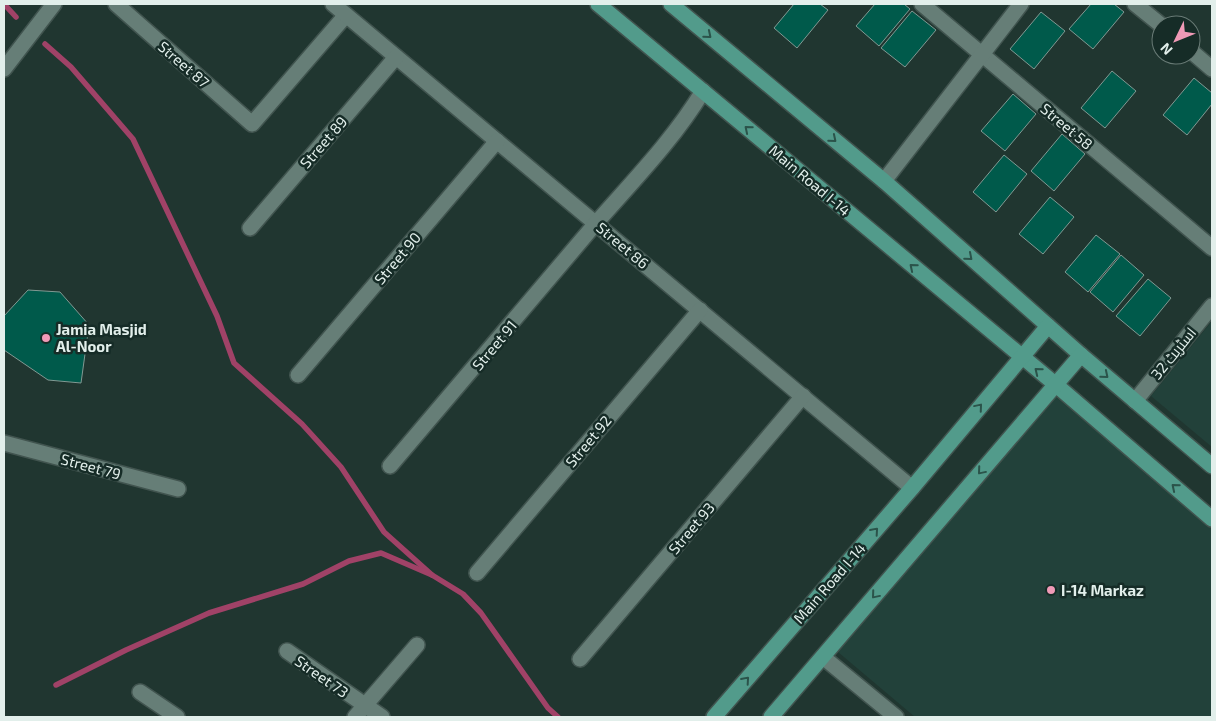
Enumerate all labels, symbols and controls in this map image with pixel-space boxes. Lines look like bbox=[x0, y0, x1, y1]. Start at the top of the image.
north arrow bbox=[1151, 15, 1201, 65]
one-way arrow bbox=[702, 29, 711, 38]
street label: Street 87 bbox=[155, 37, 213, 91]
text: N bbox=[1156, 40, 1176, 59]
street label: Street 58 bbox=[1037, 99, 1097, 153]
street label: Street 89 bbox=[296, 112, 350, 172]
one-way arrow bbox=[745, 126, 754, 134]
one-way arrow bbox=[827, 133, 836, 142]
street label: Main Road I-14 bbox=[766, 141, 854, 219]
street label: Street 86 bbox=[593, 218, 653, 272]
street label: Street 90 bbox=[370, 228, 424, 288]
one-way arrow bbox=[963, 251, 972, 260]
one-way arrow bbox=[910, 264, 919, 272]
street label: Street 91 bbox=[468, 316, 520, 374]
place label: Jamia Masjid Al-Noor bbox=[56, 320, 147, 355]
street label: اسٹریٹ 32 bbox=[1147, 323, 1200, 383]
marker: Jamia Masjid Al-Noor bbox=[40, 332, 52, 344]
one-way arrow bbox=[1035, 368, 1044, 376]
one-way arrow bbox=[1099, 369, 1108, 378]
one-way arrow bbox=[974, 403, 983, 412]
street label: Street 92 bbox=[561, 411, 615, 471]
street label: Street 79 bbox=[59, 449, 123, 483]
one-way arrow bbox=[977, 466, 986, 475]
one-way arrow bbox=[1172, 484, 1181, 493]
street label: Street 93 bbox=[664, 498, 718, 558]
one-way arrow bbox=[869, 528, 877, 537]
street label: Main Road I-14 bbox=[789, 539, 869, 627]
place label: I-14 Markaz bbox=[1061, 581, 1144, 599]
marker: I-14 Markaz bbox=[1045, 584, 1057, 596]
one-way arrow bbox=[872, 590, 881, 599]
street label: Street 73 bbox=[292, 651, 352, 701]
one-way arrow bbox=[740, 677, 749, 686]

